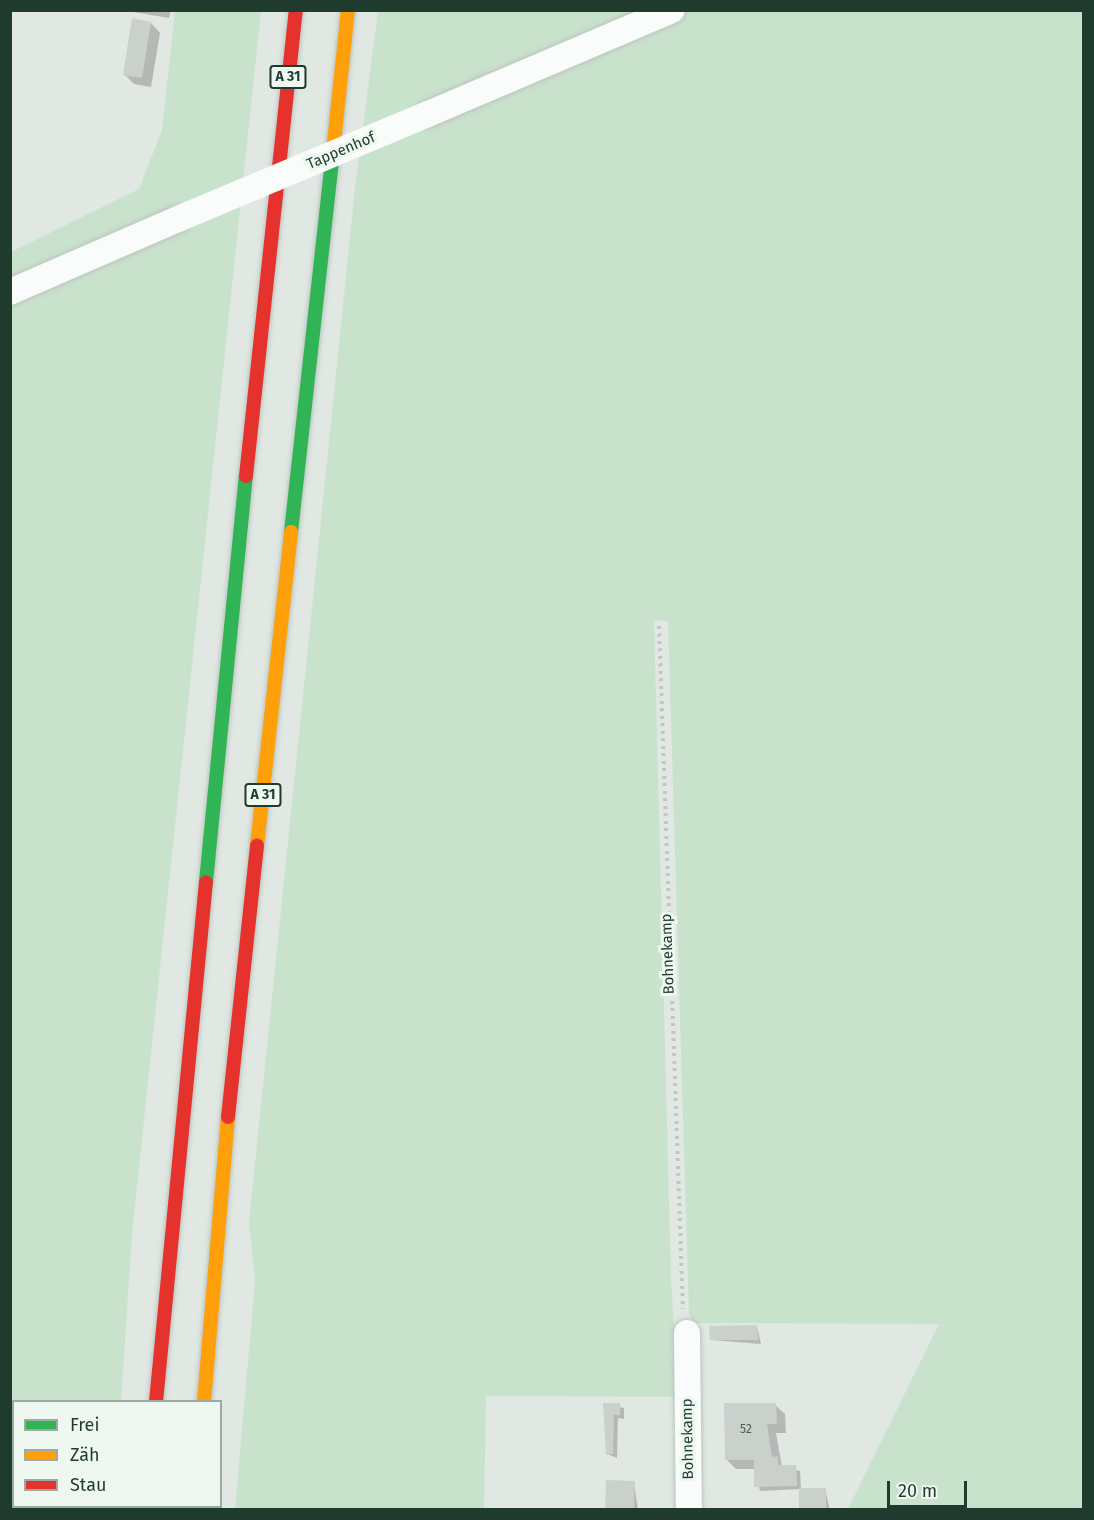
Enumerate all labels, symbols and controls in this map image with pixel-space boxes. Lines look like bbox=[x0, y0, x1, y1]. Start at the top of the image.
road number: A 31 bbox=[268, 66, 308, 88]
street label: Tappenhof bbox=[304, 129, 378, 173]
road number: A 31 bbox=[244, 784, 282, 806]
street label: Bohnekamp bbox=[658, 913, 678, 995]
street label: Bohnekamp bbox=[678, 1398, 698, 1480]
legend bbox=[12, 1400, 222, 1508]
text: Frei bbox=[70, 1414, 100, 1436]
house number: 52 bbox=[740, 1423, 752, 1437]
text: Zäh bbox=[70, 1444, 99, 1466]
scale bar bbox=[890, 1469, 970, 1507]
text: Stau bbox=[70, 1474, 106, 1496]
text: 20 m bbox=[898, 1480, 937, 1502]

